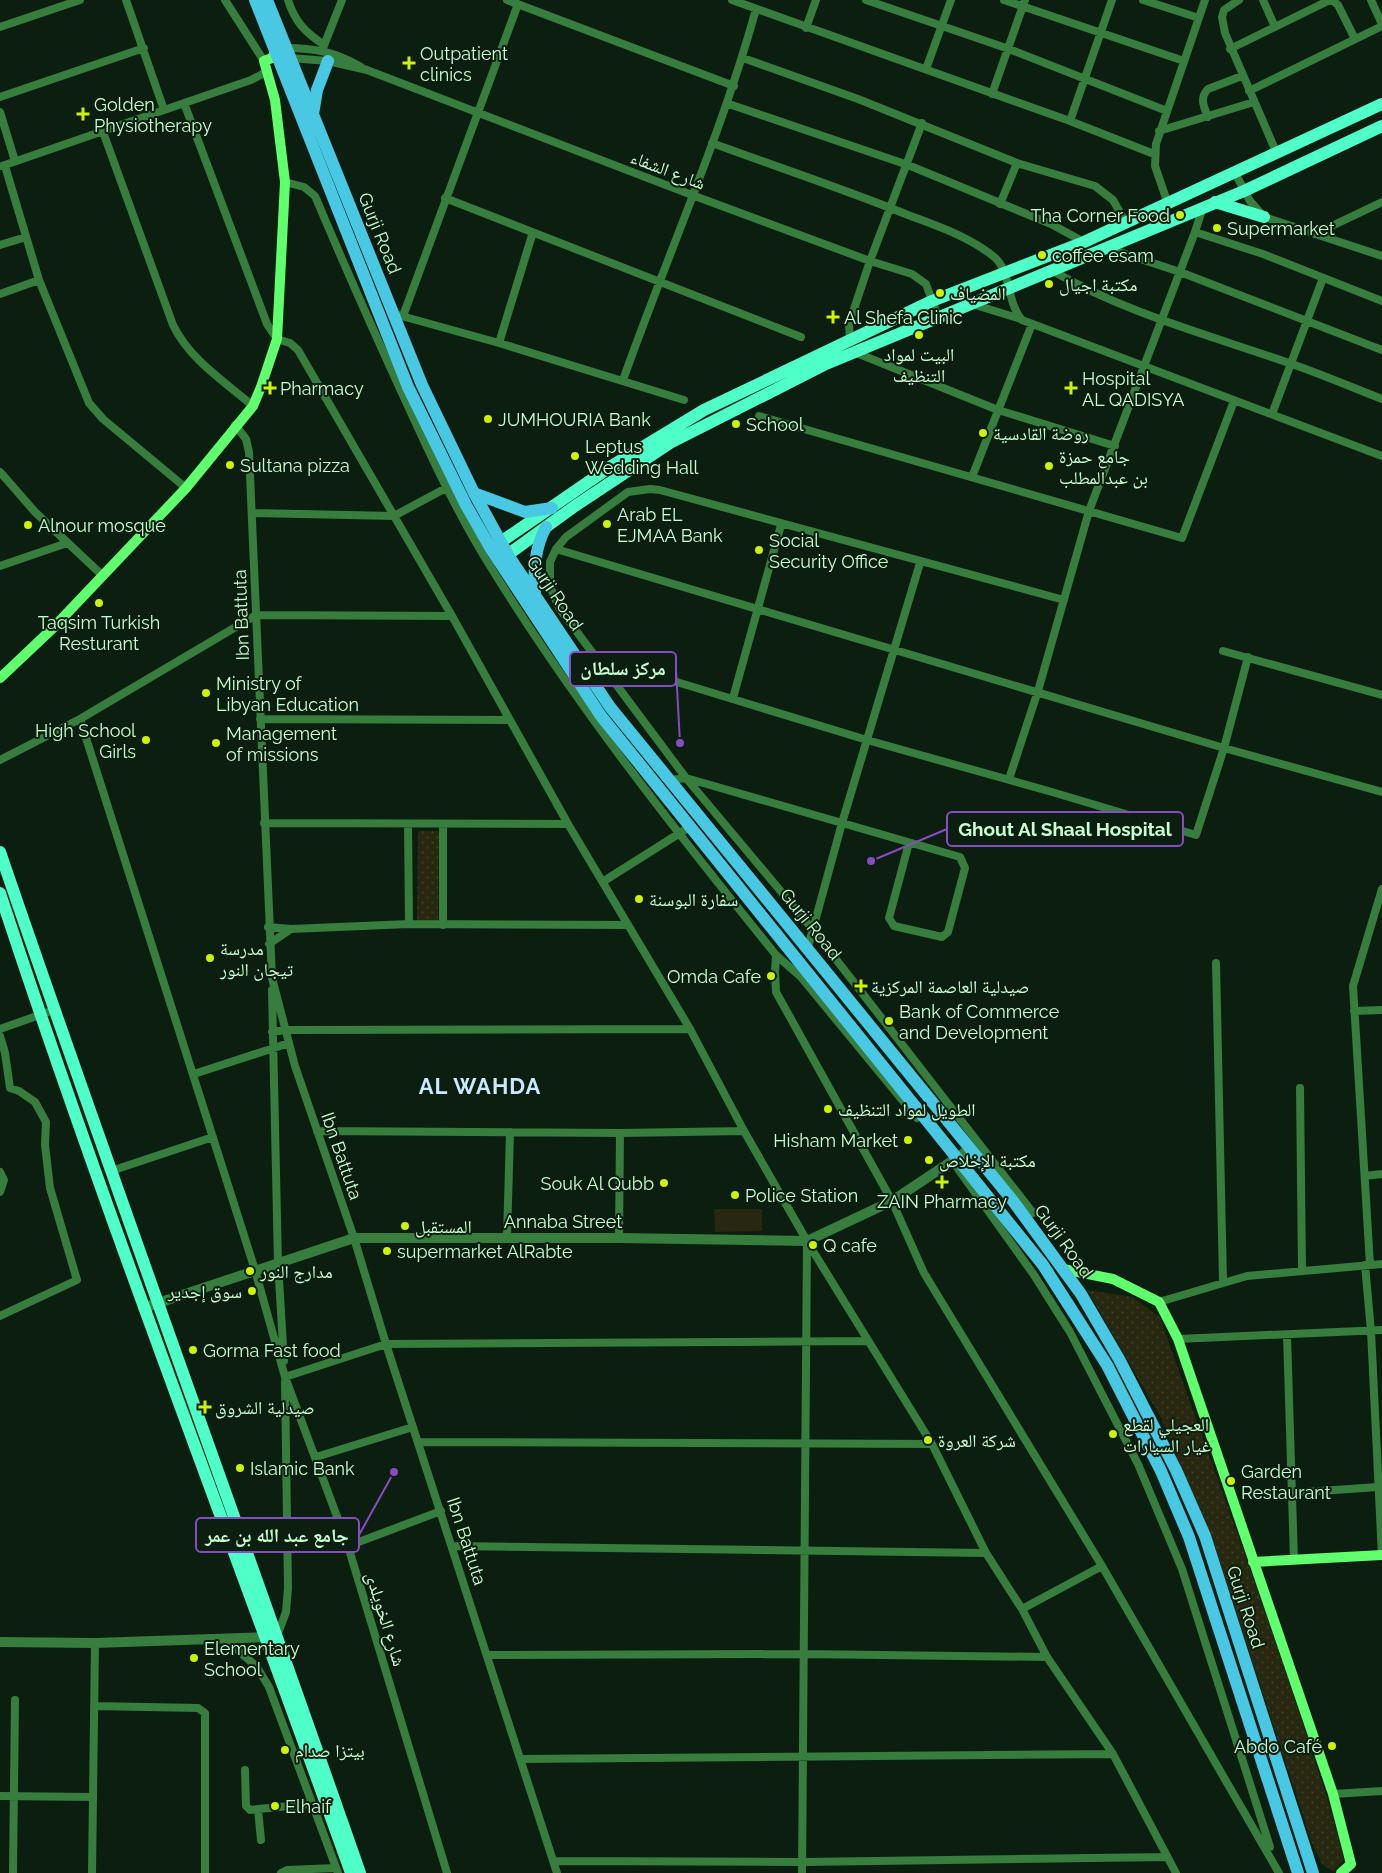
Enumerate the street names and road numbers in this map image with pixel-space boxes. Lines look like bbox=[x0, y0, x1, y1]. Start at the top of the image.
street label: شارع الشفاء bbox=[627, 146, 708, 195]
street label: Gurji Road bbox=[354, 189, 406, 277]
street label: Gurji Road bbox=[522, 552, 588, 634]
street label: Ibn Battuta bbox=[229, 569, 253, 661]
street label: Gurji Road bbox=[776, 884, 846, 964]
street label: Ibn Battuta bbox=[317, 1110, 367, 1202]
street label: Gurji Road bbox=[1030, 1200, 1098, 1282]
street label: Annaba Street bbox=[504, 1211, 622, 1232]
street label: Ibn Battuta bbox=[443, 1494, 491, 1588]
street label: Gurji Road bbox=[1223, 1563, 1269, 1651]
street label: شارع الخويلدى bbox=[361, 1569, 410, 1669]

